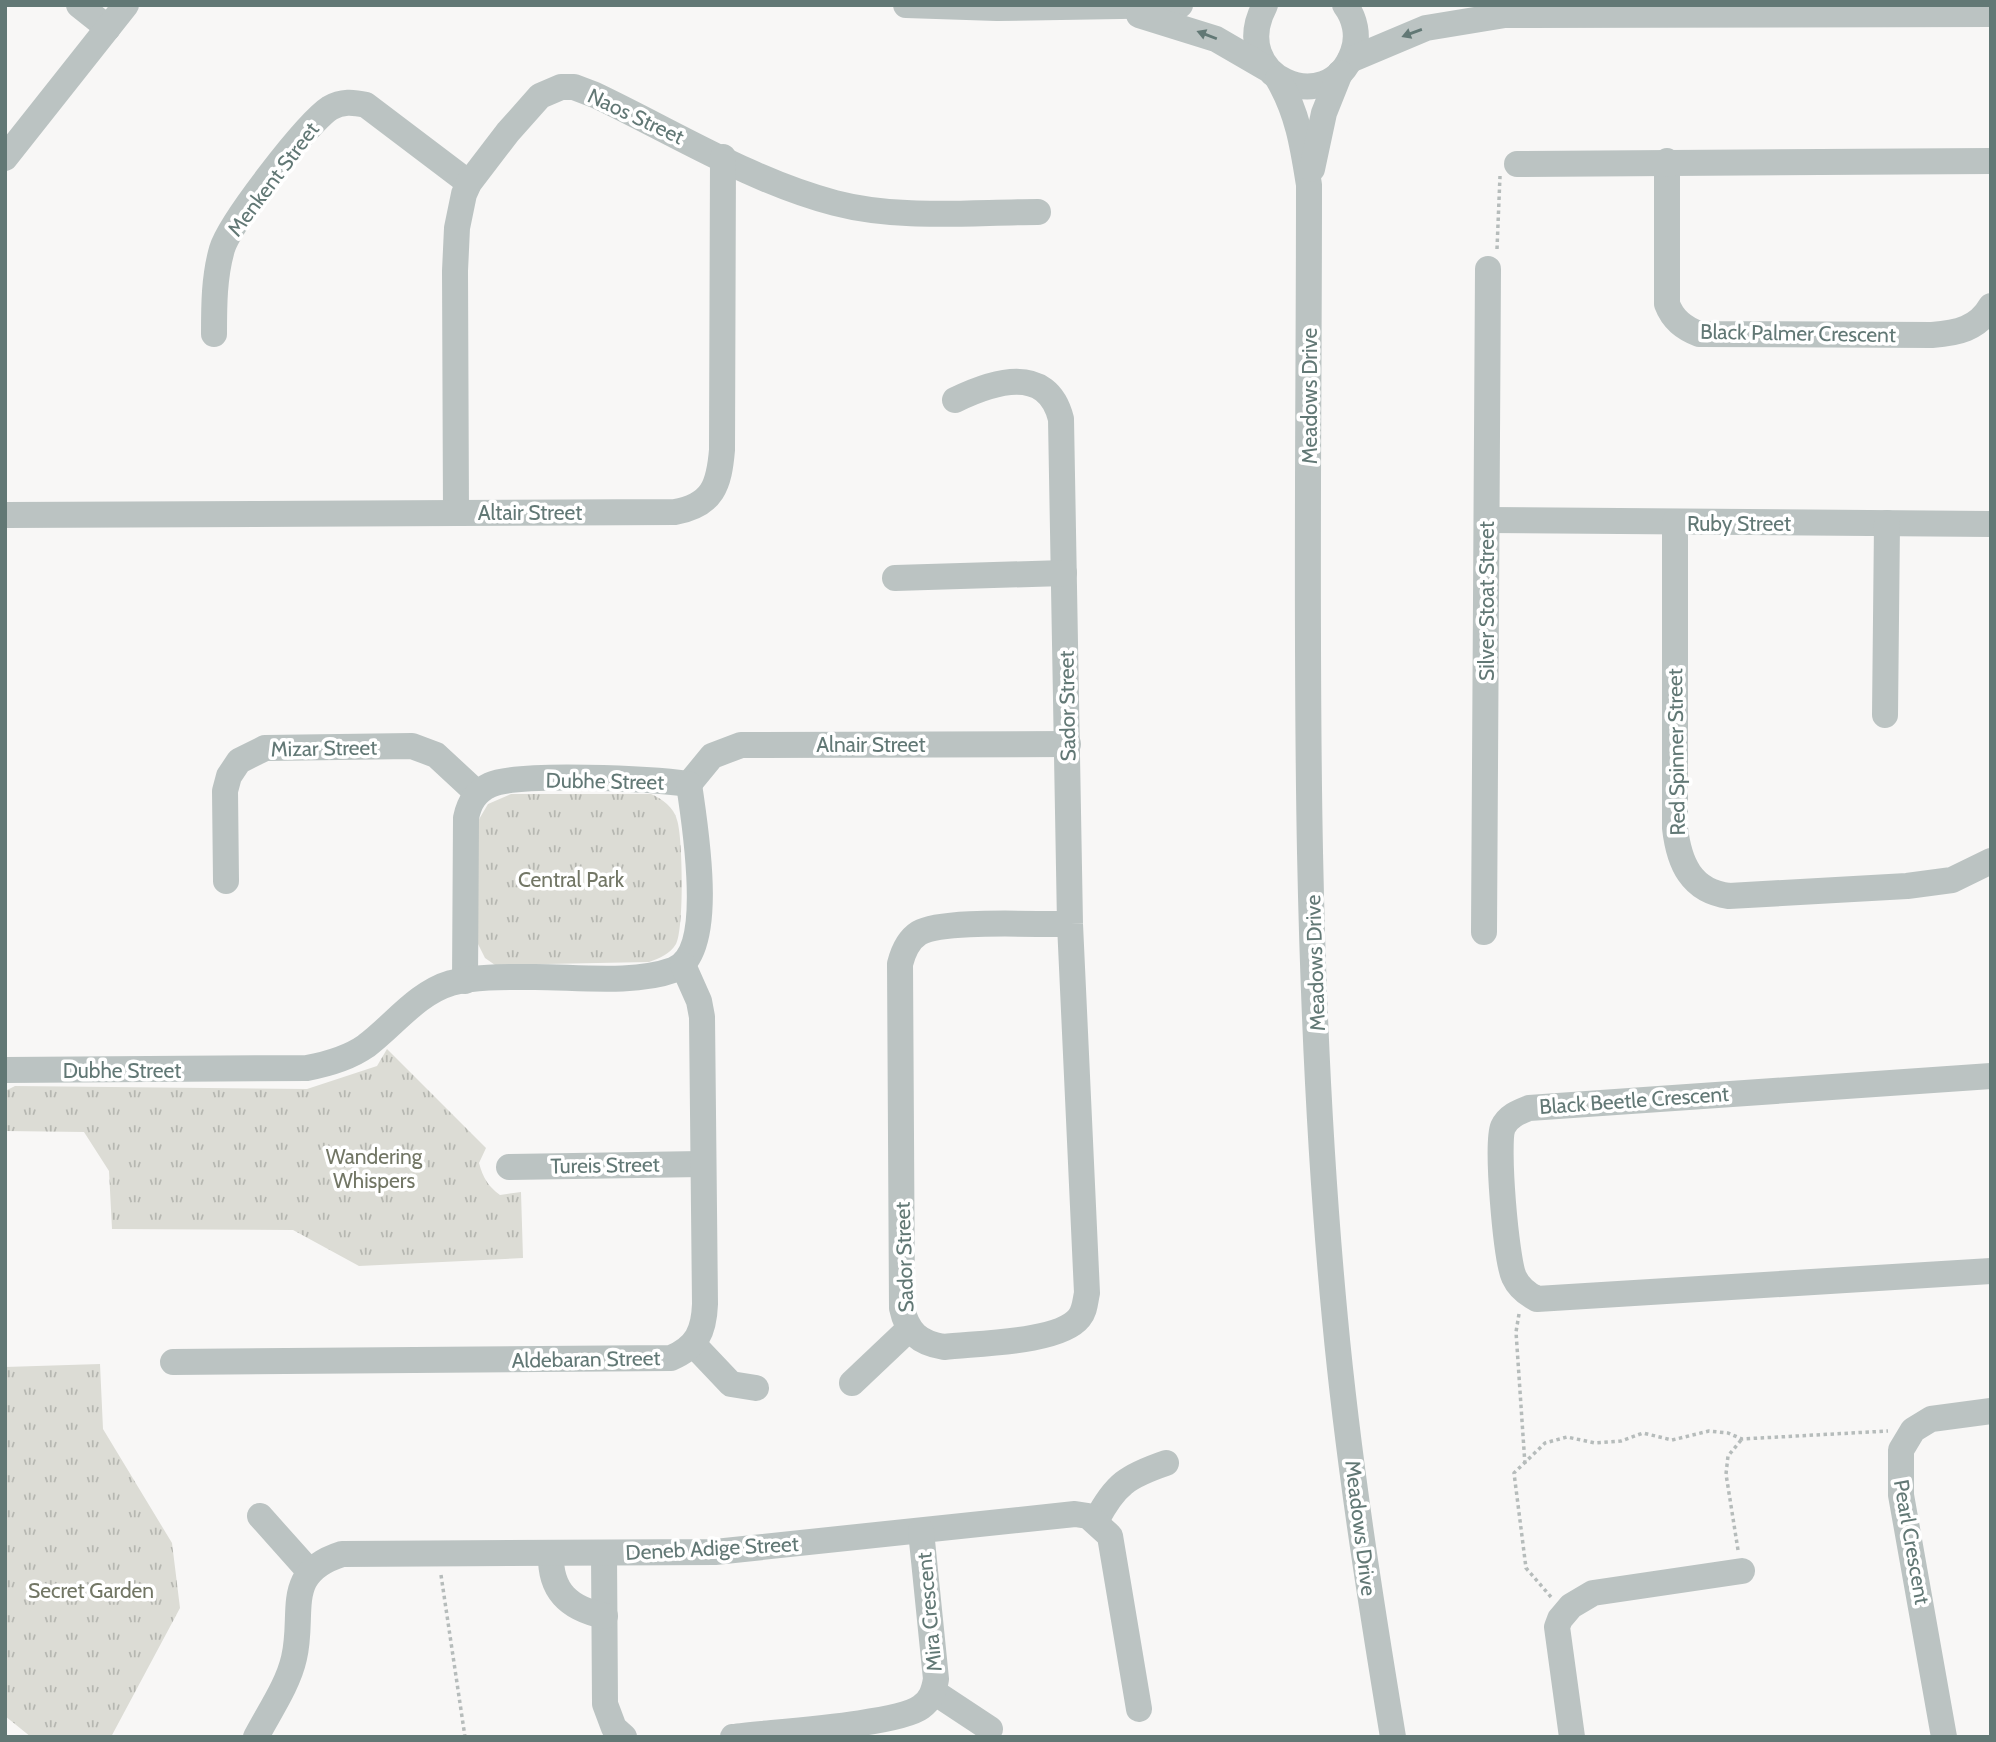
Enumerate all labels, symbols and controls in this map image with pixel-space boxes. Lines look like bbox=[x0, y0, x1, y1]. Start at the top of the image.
one-way arrow bbox=[1402, 28, 1423, 39]
one-way arrow bbox=[1196, 29, 1217, 40]
street label: Naos Street bbox=[584, 83, 688, 149]
street label: Menkent Street bbox=[222, 117, 324, 241]
street label: Black Palmer Crescent bbox=[1700, 319, 1896, 347]
street label: Meadows Drive bbox=[1297, 328, 1322, 464]
street label: Altair Street bbox=[478, 500, 582, 525]
street label: Ruby Street bbox=[1687, 511, 1791, 536]
street label: Silver Stoat Street bbox=[1474, 521, 1499, 681]
street label: Sador Street bbox=[1054, 650, 1080, 762]
street label: Red Spinner Street bbox=[1662, 668, 1690, 836]
street label: Alnair Street bbox=[816, 732, 926, 757]
street label: Mizar Street bbox=[270, 735, 378, 761]
street label: Dubhe Street bbox=[545, 767, 665, 795]
park label: Central Park bbox=[518, 867, 625, 892]
street label: Meadows Drive bbox=[1300, 894, 1330, 1032]
street label: Dubhe Street bbox=[63, 1058, 181, 1083]
street label: Black Beetle Crescent bbox=[1538, 1081, 1730, 1119]
park label: Wandering Whispers bbox=[326, 1144, 423, 1193]
street label: Tureis Street bbox=[550, 1152, 660, 1178]
street label: Sador Street bbox=[890, 1201, 918, 1313]
street label: Aldebaran Street bbox=[511, 1345, 661, 1373]
street label: Meadows Drive bbox=[1340, 1459, 1382, 1597]
street label: Pearl Crescent bbox=[1889, 1478, 1935, 1606]
street label: Deneb Adige Street bbox=[625, 1531, 799, 1565]
street label: Mira Crescent bbox=[911, 1551, 947, 1673]
park label: Secret Garden bbox=[28, 1578, 154, 1603]

